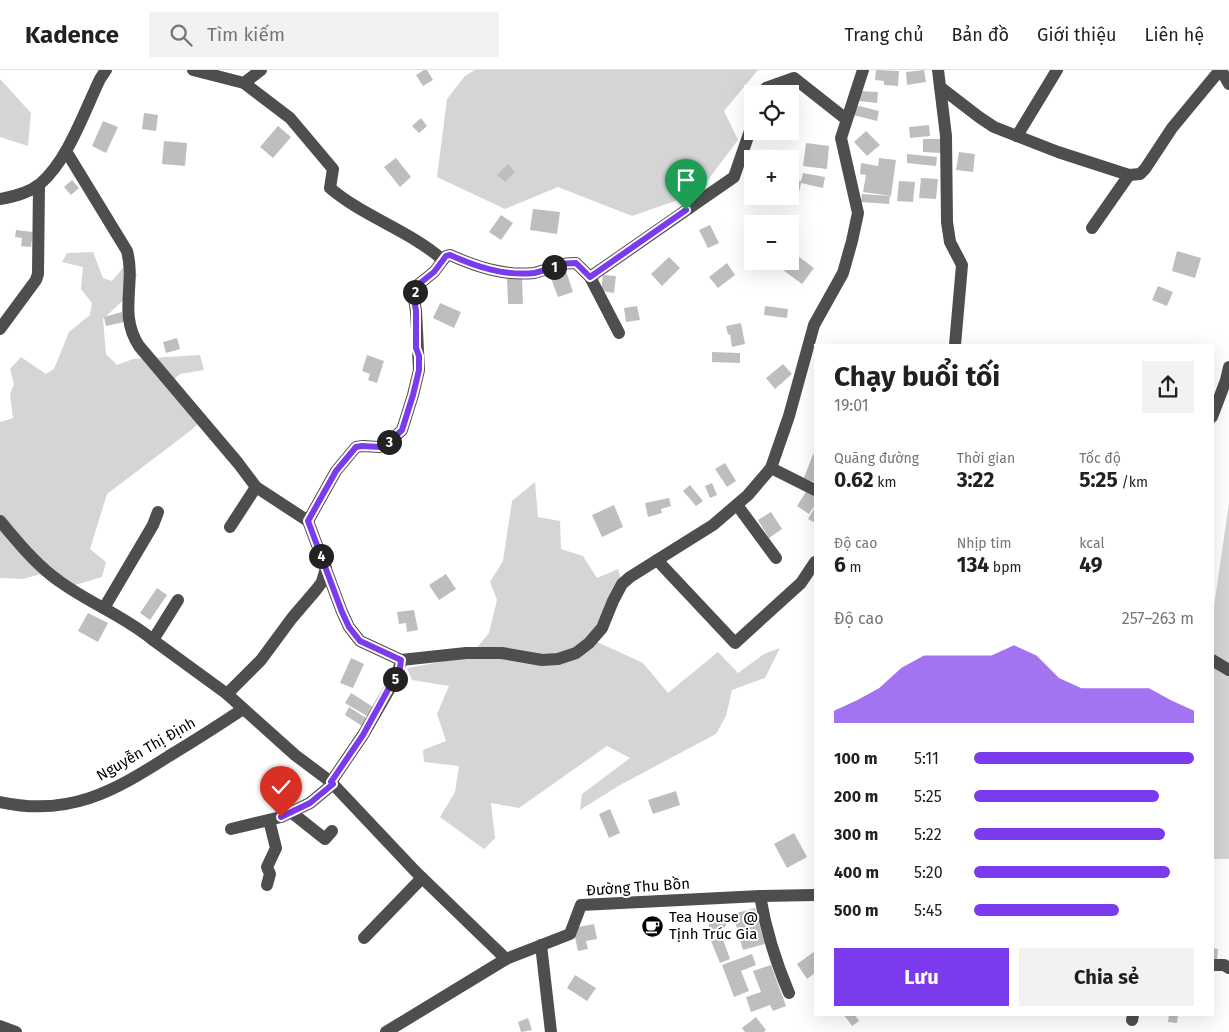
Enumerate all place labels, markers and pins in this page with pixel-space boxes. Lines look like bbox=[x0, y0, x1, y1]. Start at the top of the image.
pin bbox=[665, 159, 707, 210]
pin: 1 bbox=[542, 254, 566, 280]
pin: 2 bbox=[402, 280, 428, 304]
pin: 3 bbox=[376, 430, 402, 454]
pin: 4 bbox=[308, 544, 334, 568]
pin: 5 bbox=[382, 666, 408, 692]
pin bbox=[260, 766, 302, 817]
place label: Tea House @ Tịnh Trúc Gia bbox=[669, 908, 758, 943]
cafe icon: Tea House @ Tịnh Trúc Gia bbox=[641, 914, 665, 938]

